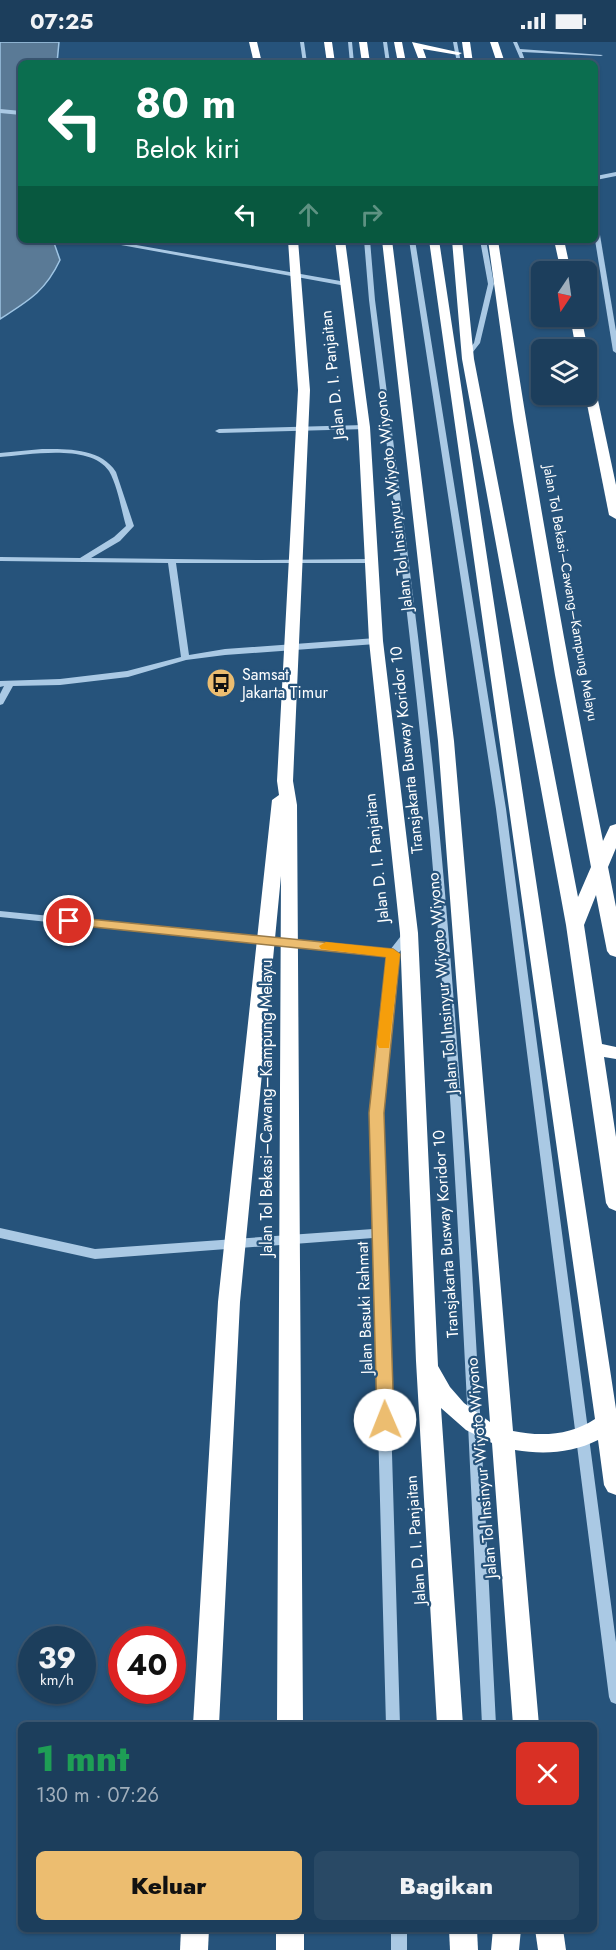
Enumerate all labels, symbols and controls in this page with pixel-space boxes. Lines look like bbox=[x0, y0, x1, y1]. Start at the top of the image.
text: 07:25 bbox=[30, 5, 94, 37]
text: 80 m bbox=[135, 73, 236, 134]
icon: left bbox=[36, 84, 114, 162]
text: Belok kiri bbox=[135, 129, 240, 168]
icon: left bbox=[229, 198, 262, 231]
icon: ahead bbox=[292, 198, 325, 231]
icon: right bbox=[355, 198, 388, 231]
north arrow bbox=[531, 261, 597, 327]
map controls bbox=[531, 261, 597, 405]
street label: Jalan D. I. Panjaitan bbox=[314, 309, 351, 443]
button: layers bbox=[531, 339, 597, 405]
street label: Jalan Tol Insinyur Wiyoto Wiyono bbox=[369, 389, 419, 614]
street label: Jalan Tol Bekasi–Cawang–Kampung Melayu bbox=[538, 461, 603, 723]
street label: Transjakarta Busway Koridor 10 bbox=[384, 645, 429, 855]
place label: Samsat Jakarta Timur bbox=[240, 663, 329, 704]
bus stop icon: Samsat Jakarta Timur bbox=[205, 667, 237, 699]
street label: Jalan D. I. Panjaitan bbox=[358, 792, 395, 926]
street label: Jalan Tol Insinyur Wiyoto Wiyono bbox=[421, 871, 464, 1096]
pin bbox=[43, 895, 94, 946]
icon: arrive bbox=[52, 904, 85, 937]
street label: Jalan Tol Bekasi–Cawang–Kampung Melayu bbox=[255, 959, 278, 1259]
street label: Transjakarta Busway Koridor 10 bbox=[427, 1129, 464, 1339]
street label: Jalan Basuki Rahmat bbox=[351, 1241, 378, 1377]
street label: Jalan Tol Insinyur Wiyoto Wiyono bbox=[460, 1356, 503, 1581]
position arrow bbox=[353, 1388, 417, 1452]
street label: Jalan D. I. Panjaitan bbox=[399, 1474, 432, 1608]
speed limit sign: 40 bbox=[108, 1626, 186, 1704]
text: 39 bbox=[38, 1636, 76, 1679]
text: km/h bbox=[40, 1669, 74, 1691]
text: 1 mnt bbox=[36, 1732, 129, 1784]
button: close bbox=[516, 1742, 579, 1805]
text: 130 m · 07:26 bbox=[36, 1781, 159, 1810]
button: Keluar bbox=[36, 1851, 302, 1920]
button: Bagikan bbox=[314, 1851, 579, 1920]

